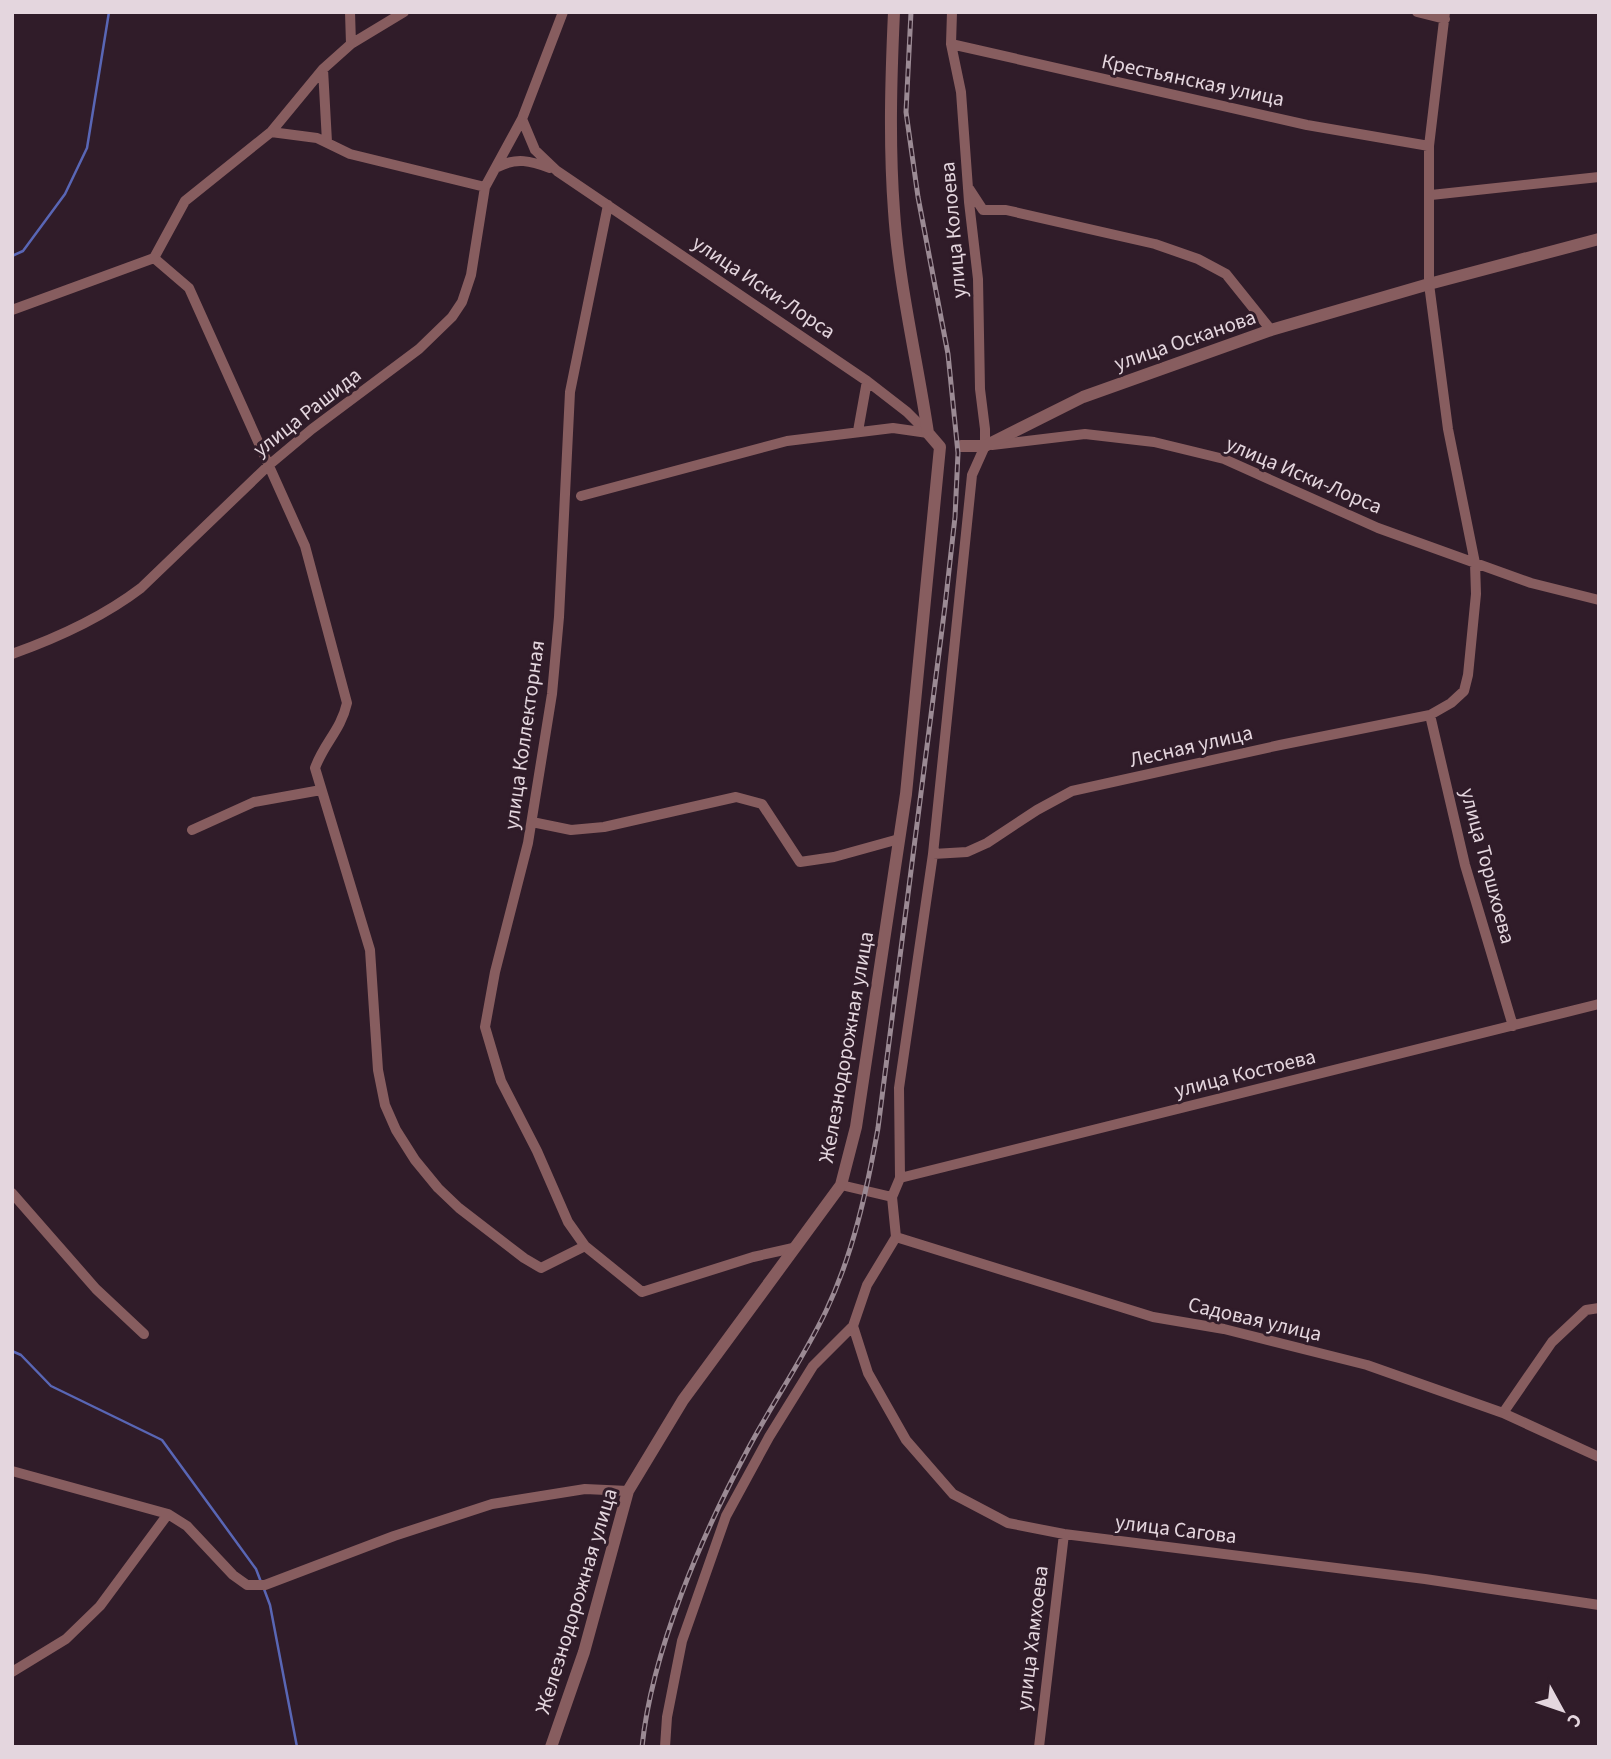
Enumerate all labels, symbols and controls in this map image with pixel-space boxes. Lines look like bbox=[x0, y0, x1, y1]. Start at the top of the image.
street label: Крестьянская улица bbox=[1099, 46, 1287, 114]
street label: улица Колоева bbox=[932, 161, 974, 299]
street label: улица Иски-Лорса bbox=[686, 228, 842, 346]
street label: улица Осканова bbox=[1110, 302, 1260, 378]
street label: улица Рашида bbox=[246, 360, 368, 464]
street label: улица Иски-Лорса bbox=[1221, 429, 1387, 521]
street label: улица Коллекторная bbox=[496, 638, 552, 832]
street label: Лесная улица bbox=[1126, 717, 1256, 775]
street label: улица Торшхоева bbox=[1453, 785, 1523, 947]
street label: Железнодорожная улица bbox=[811, 929, 881, 1165]
street label: улица Костоева bbox=[1171, 1041, 1319, 1105]
street label: Садовая улица bbox=[1185, 1289, 1325, 1349]
street label: Железнодорожная улица bbox=[527, 1484, 625, 1718]
street label: улица Сагова bbox=[1114, 1507, 1238, 1551]
street label: улица Хамхоева bbox=[1008, 1564, 1056, 1712]
north arrow bbox=[1527, 1675, 1597, 1745]
text: С bbox=[1560, 1707, 1588, 1733]

